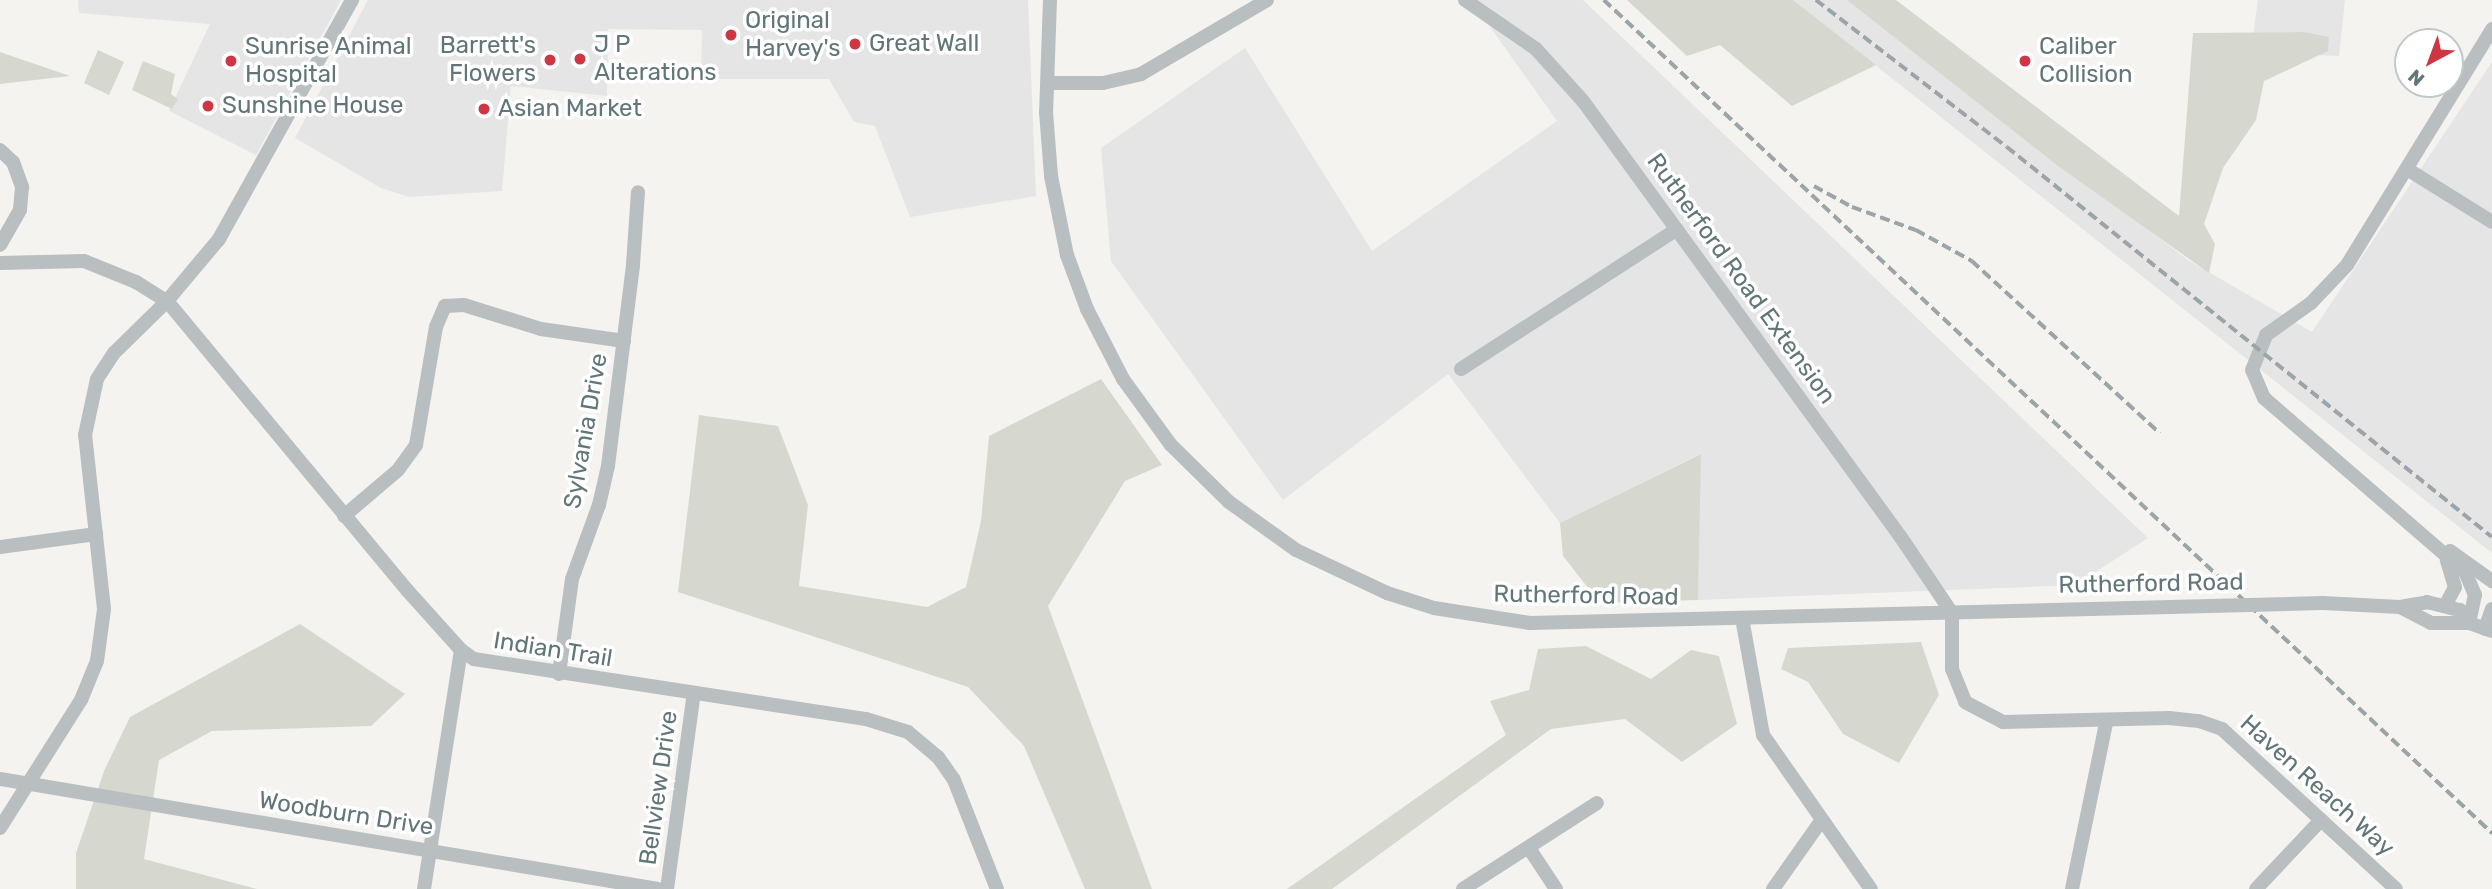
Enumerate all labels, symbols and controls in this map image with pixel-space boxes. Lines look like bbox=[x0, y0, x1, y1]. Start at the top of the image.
place label: Original Harvey's bbox=[745, 7, 841, 63]
marker: Original Harvey's bbox=[723, 27, 739, 43]
north arrow bbox=[2394, 28, 2464, 98]
place label: Great Wall bbox=[869, 30, 980, 58]
place label: J P Alterations bbox=[594, 31, 717, 87]
place label: Barrett's Flowers bbox=[440, 32, 536, 88]
place label: Sunrise Animal Hospital bbox=[245, 33, 412, 89]
place label: Caliber Collision bbox=[2039, 33, 2133, 89]
marker: Great Wall bbox=[847, 36, 863, 52]
marker: J P Alterations bbox=[572, 51, 588, 67]
marker: Barrett's Flowers bbox=[542, 52, 558, 68]
marker: Sunrise Animal Hospital bbox=[223, 53, 239, 69]
marker: Caliber Collision bbox=[2017, 53, 2033, 69]
text: N bbox=[2404, 65, 2429, 91]
place label: Sunshine House bbox=[222, 92, 403, 120]
place label: Asian Market bbox=[498, 95, 642, 123]
marker: Sunshine House bbox=[200, 98, 216, 114]
marker: Asian Market bbox=[476, 101, 492, 117]
street label: Rutherford Road Extension bbox=[1640, 148, 1842, 410]
street label: Sylvania Drive bbox=[558, 351, 614, 511]
street label: Rutherford Road bbox=[2058, 568, 2244, 600]
street label: Rutherford Road bbox=[1493, 580, 1679, 612]
street label: Indian Trail bbox=[491, 626, 615, 674]
street label: Bellview Drive bbox=[634, 709, 684, 867]
street label: Haven Reach Way bbox=[2234, 709, 2400, 863]
street label: Woodburn Drive bbox=[257, 786, 435, 842]

